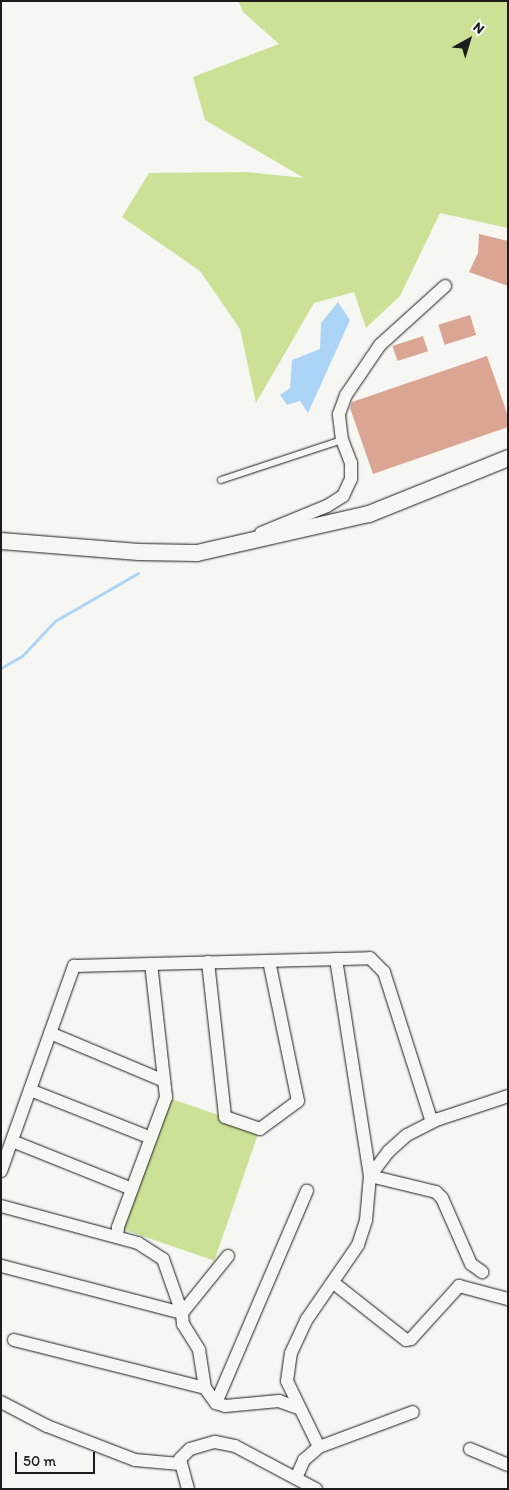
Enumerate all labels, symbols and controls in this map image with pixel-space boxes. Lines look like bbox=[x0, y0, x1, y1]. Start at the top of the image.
north arrow bbox=[444, 15, 494, 65]
text: N bbox=[470, 18, 488, 38]
scale bar bbox=[18, 1442, 98, 1474]
text: 50 m bbox=[23, 1452, 56, 1470]

